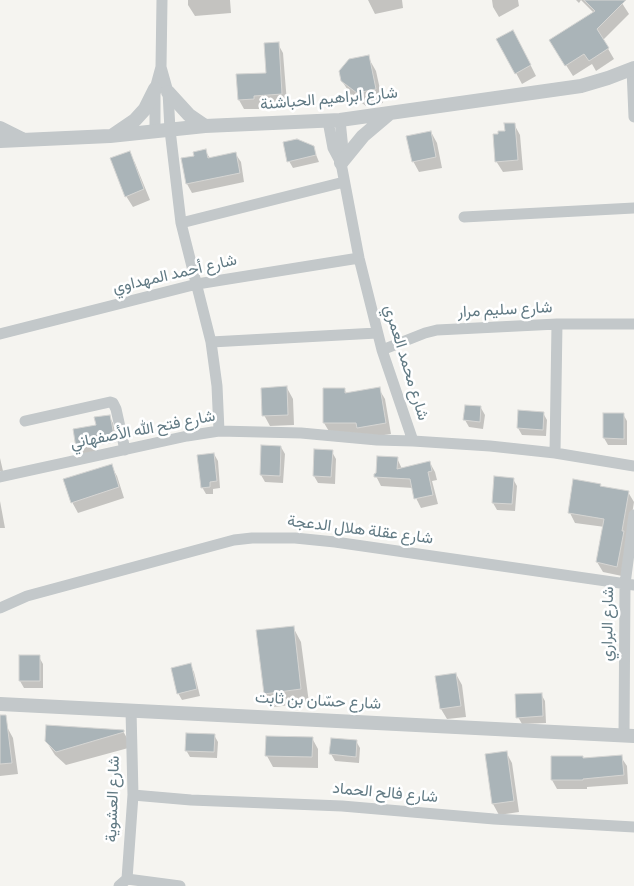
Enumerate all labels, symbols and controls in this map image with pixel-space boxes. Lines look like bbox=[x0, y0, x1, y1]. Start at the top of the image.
street label: شارع ابراهيم الحباشنة bbox=[259, 84, 399, 116]
street label: شارع أحمد المهداوي bbox=[111, 251, 239, 299]
street label: شارع سليم مرار bbox=[457, 299, 553, 323]
street label: شارع محمد العمري bbox=[378, 303, 432, 423]
street label: شارع فتح الله الأصفهاني bbox=[69, 408, 217, 454]
street label: شارع عقلة هلال الدعجة bbox=[286, 513, 434, 549]
street label: شارع البراري bbox=[599, 586, 619, 662]
street label: شارع حسّان بن ثابت bbox=[254, 689, 382, 715]
street label: شارع العشوية bbox=[103, 755, 125, 843]
street label: شارع فالح الحماد bbox=[331, 780, 439, 808]

